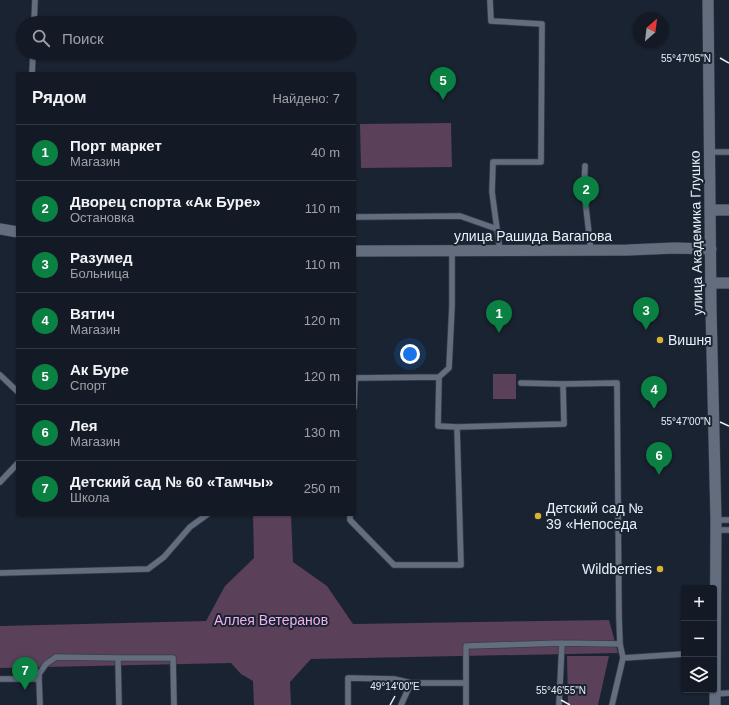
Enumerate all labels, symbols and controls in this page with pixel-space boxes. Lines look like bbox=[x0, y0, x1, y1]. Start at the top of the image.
north arrow bbox=[633, 12, 669, 48]
search box bbox=[16, 16, 356, 60]
icon: search bbox=[30, 27, 52, 49]
text: Поиск bbox=[62, 30, 104, 47]
text: 55°47'05"N bbox=[661, 53, 711, 64]
pin: 5 bbox=[430, 67, 456, 100]
text: Рядом bbox=[32, 88, 87, 107]
text: Найдено: 7 bbox=[272, 91, 340, 106]
text: Порт маркет bbox=[70, 137, 162, 154]
text: 1 bbox=[41, 145, 49, 160]
text: 40 m bbox=[311, 145, 340, 160]
street label: улица Академика Глушко bbox=[687, 150, 705, 315]
text: Магазин bbox=[70, 154, 120, 169]
pin: 2 bbox=[573, 176, 599, 209]
text: Дворец спорта «Ак Буре» bbox=[70, 193, 261, 210]
text: 2 bbox=[41, 201, 49, 216]
text: 110 m bbox=[305, 201, 340, 216]
text: Остановка bbox=[70, 210, 134, 225]
street label: улица Рашида Вагапова bbox=[454, 228, 612, 244]
text: Разумед bbox=[70, 249, 133, 266]
text: 3 bbox=[41, 257, 49, 272]
text: 110 m bbox=[305, 257, 340, 272]
text: Больница bbox=[70, 266, 129, 281]
pin: 3 bbox=[633, 297, 659, 330]
pin: 1 bbox=[486, 300, 512, 333]
text: Вятич bbox=[70, 305, 115, 322]
text: 4 bbox=[41, 313, 49, 328]
text: 120 m bbox=[304, 313, 340, 328]
text: Магазин bbox=[70, 322, 120, 337]
place label: Вишня bbox=[668, 332, 712, 348]
marker: Вишня bbox=[655, 335, 665, 345]
your location bbox=[400, 344, 420, 364]
text: Ак Буре bbox=[70, 361, 129, 378]
text: 5 bbox=[41, 369, 49, 384]
text: 120 m bbox=[304, 369, 340, 384]
pin: 4 bbox=[641, 376, 667, 409]
text: Спорт bbox=[70, 378, 107, 393]
text: 55°47'00"N bbox=[661, 416, 711, 427]
text: Лея bbox=[70, 417, 98, 434]
text: 6 bbox=[41, 425, 49, 440]
text: 130 m bbox=[304, 425, 340, 440]
text: Магазин bbox=[70, 434, 120, 449]
pin: 6 bbox=[646, 442, 672, 475]
text: Детский сад № 60 «Тамчы» bbox=[70, 473, 273, 490]
text: 7 bbox=[41, 481, 49, 496]
text: 250 m bbox=[304, 481, 340, 496]
text: Школа bbox=[70, 490, 110, 505]
place label: Детский сад № 39 «Непоседа bbox=[546, 500, 644, 532]
marker: Детский сад № 39 «Непоседа bbox=[533, 511, 543, 521]
place label: Wildberries bbox=[582, 561, 652, 577]
marker: Wildberries bbox=[655, 564, 665, 574]
map controls bbox=[681, 585, 717, 693]
button: + bbox=[681, 585, 717, 621]
park label: Аллея Ветеранов bbox=[214, 612, 328, 628]
button: − bbox=[681, 621, 717, 657]
pin: 7 bbox=[12, 657, 38, 690]
button: layers bbox=[681, 657, 717, 693]
text: 49°14'00"E bbox=[370, 681, 420, 692]
text: 55°46'55"N bbox=[536, 685, 586, 696]

